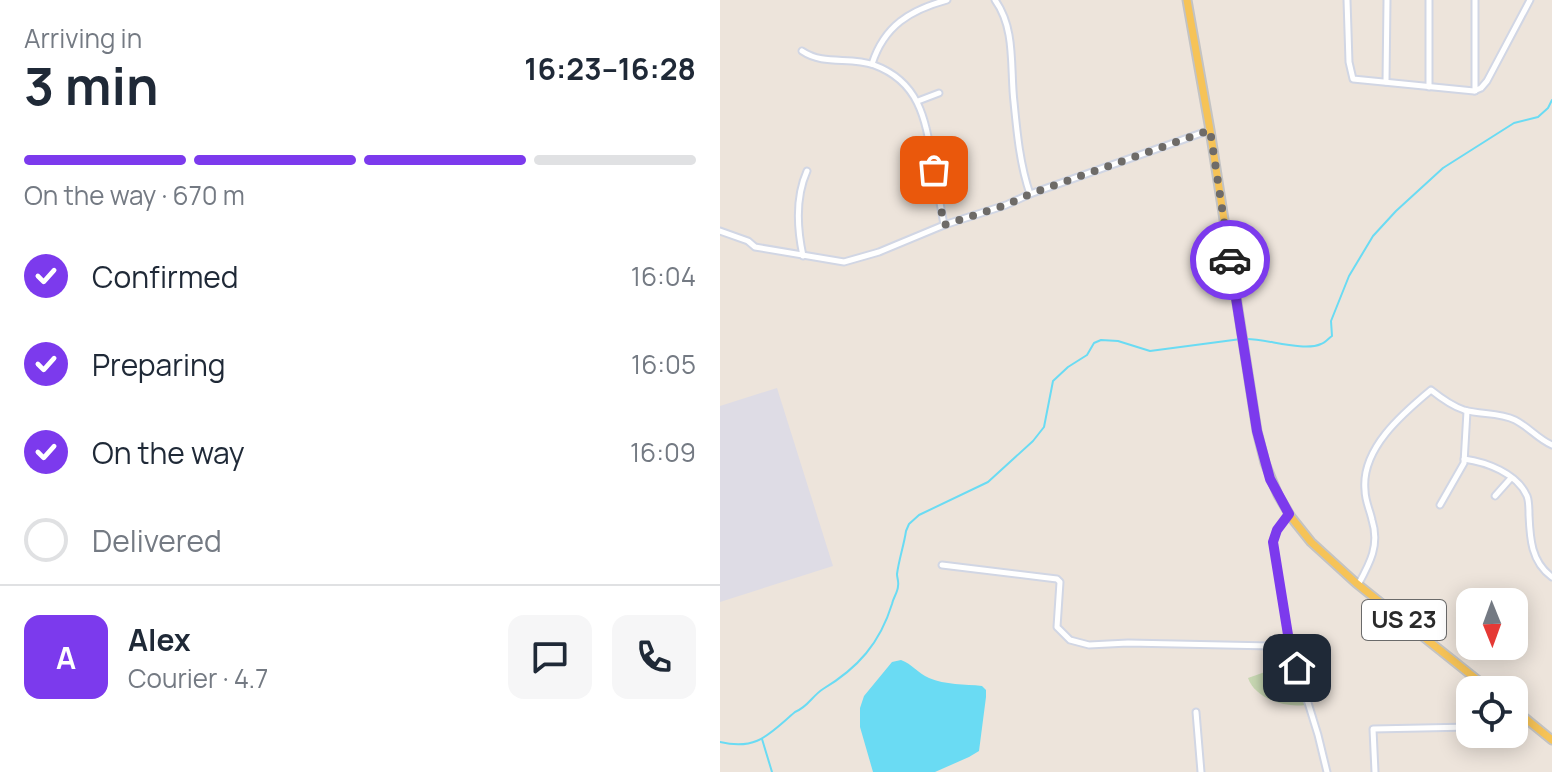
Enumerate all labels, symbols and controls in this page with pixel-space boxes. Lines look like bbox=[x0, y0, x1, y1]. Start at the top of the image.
text: Arriving in bbox=[24, 20, 142, 56]
text: 16:23–16:28 bbox=[524, 48, 696, 89]
text: 3 min bbox=[24, 50, 159, 121]
pin bbox=[900, 136, 968, 204]
icon: bag bbox=[912, 148, 956, 192]
text: On the way · 670 m bbox=[24, 177, 245, 213]
courier bbox=[1190, 220, 1270, 300]
icon: car bbox=[1208, 238, 1252, 282]
icon: check bbox=[24, 254, 68, 298]
text: Confirmed bbox=[92, 256, 239, 297]
text: 16:04 bbox=[631, 258, 696, 294]
icon: check bbox=[24, 342, 68, 386]
text: Preparing bbox=[92, 344, 226, 385]
text: 16:05 bbox=[631, 346, 696, 382]
icon: check bbox=[24, 430, 68, 474]
text: On the way bbox=[92, 432, 245, 473]
text: 16:09 bbox=[630, 434, 696, 470]
text: Delivered bbox=[92, 520, 222, 561]
north arrow bbox=[1456, 588, 1528, 660]
map controls bbox=[1456, 588, 1528, 748]
road number: US 23 bbox=[1362, 600, 1446, 640]
button: chat bbox=[508, 615, 592, 699]
button: phone bbox=[612, 615, 696, 699]
text: Alex bbox=[128, 619, 191, 660]
pin bbox=[1263, 634, 1331, 702]
text: A bbox=[56, 637, 76, 678]
icon: home bbox=[1275, 646, 1319, 690]
text: Courier · 4.7 bbox=[128, 660, 268, 696]
button: locate bbox=[1456, 676, 1528, 748]

